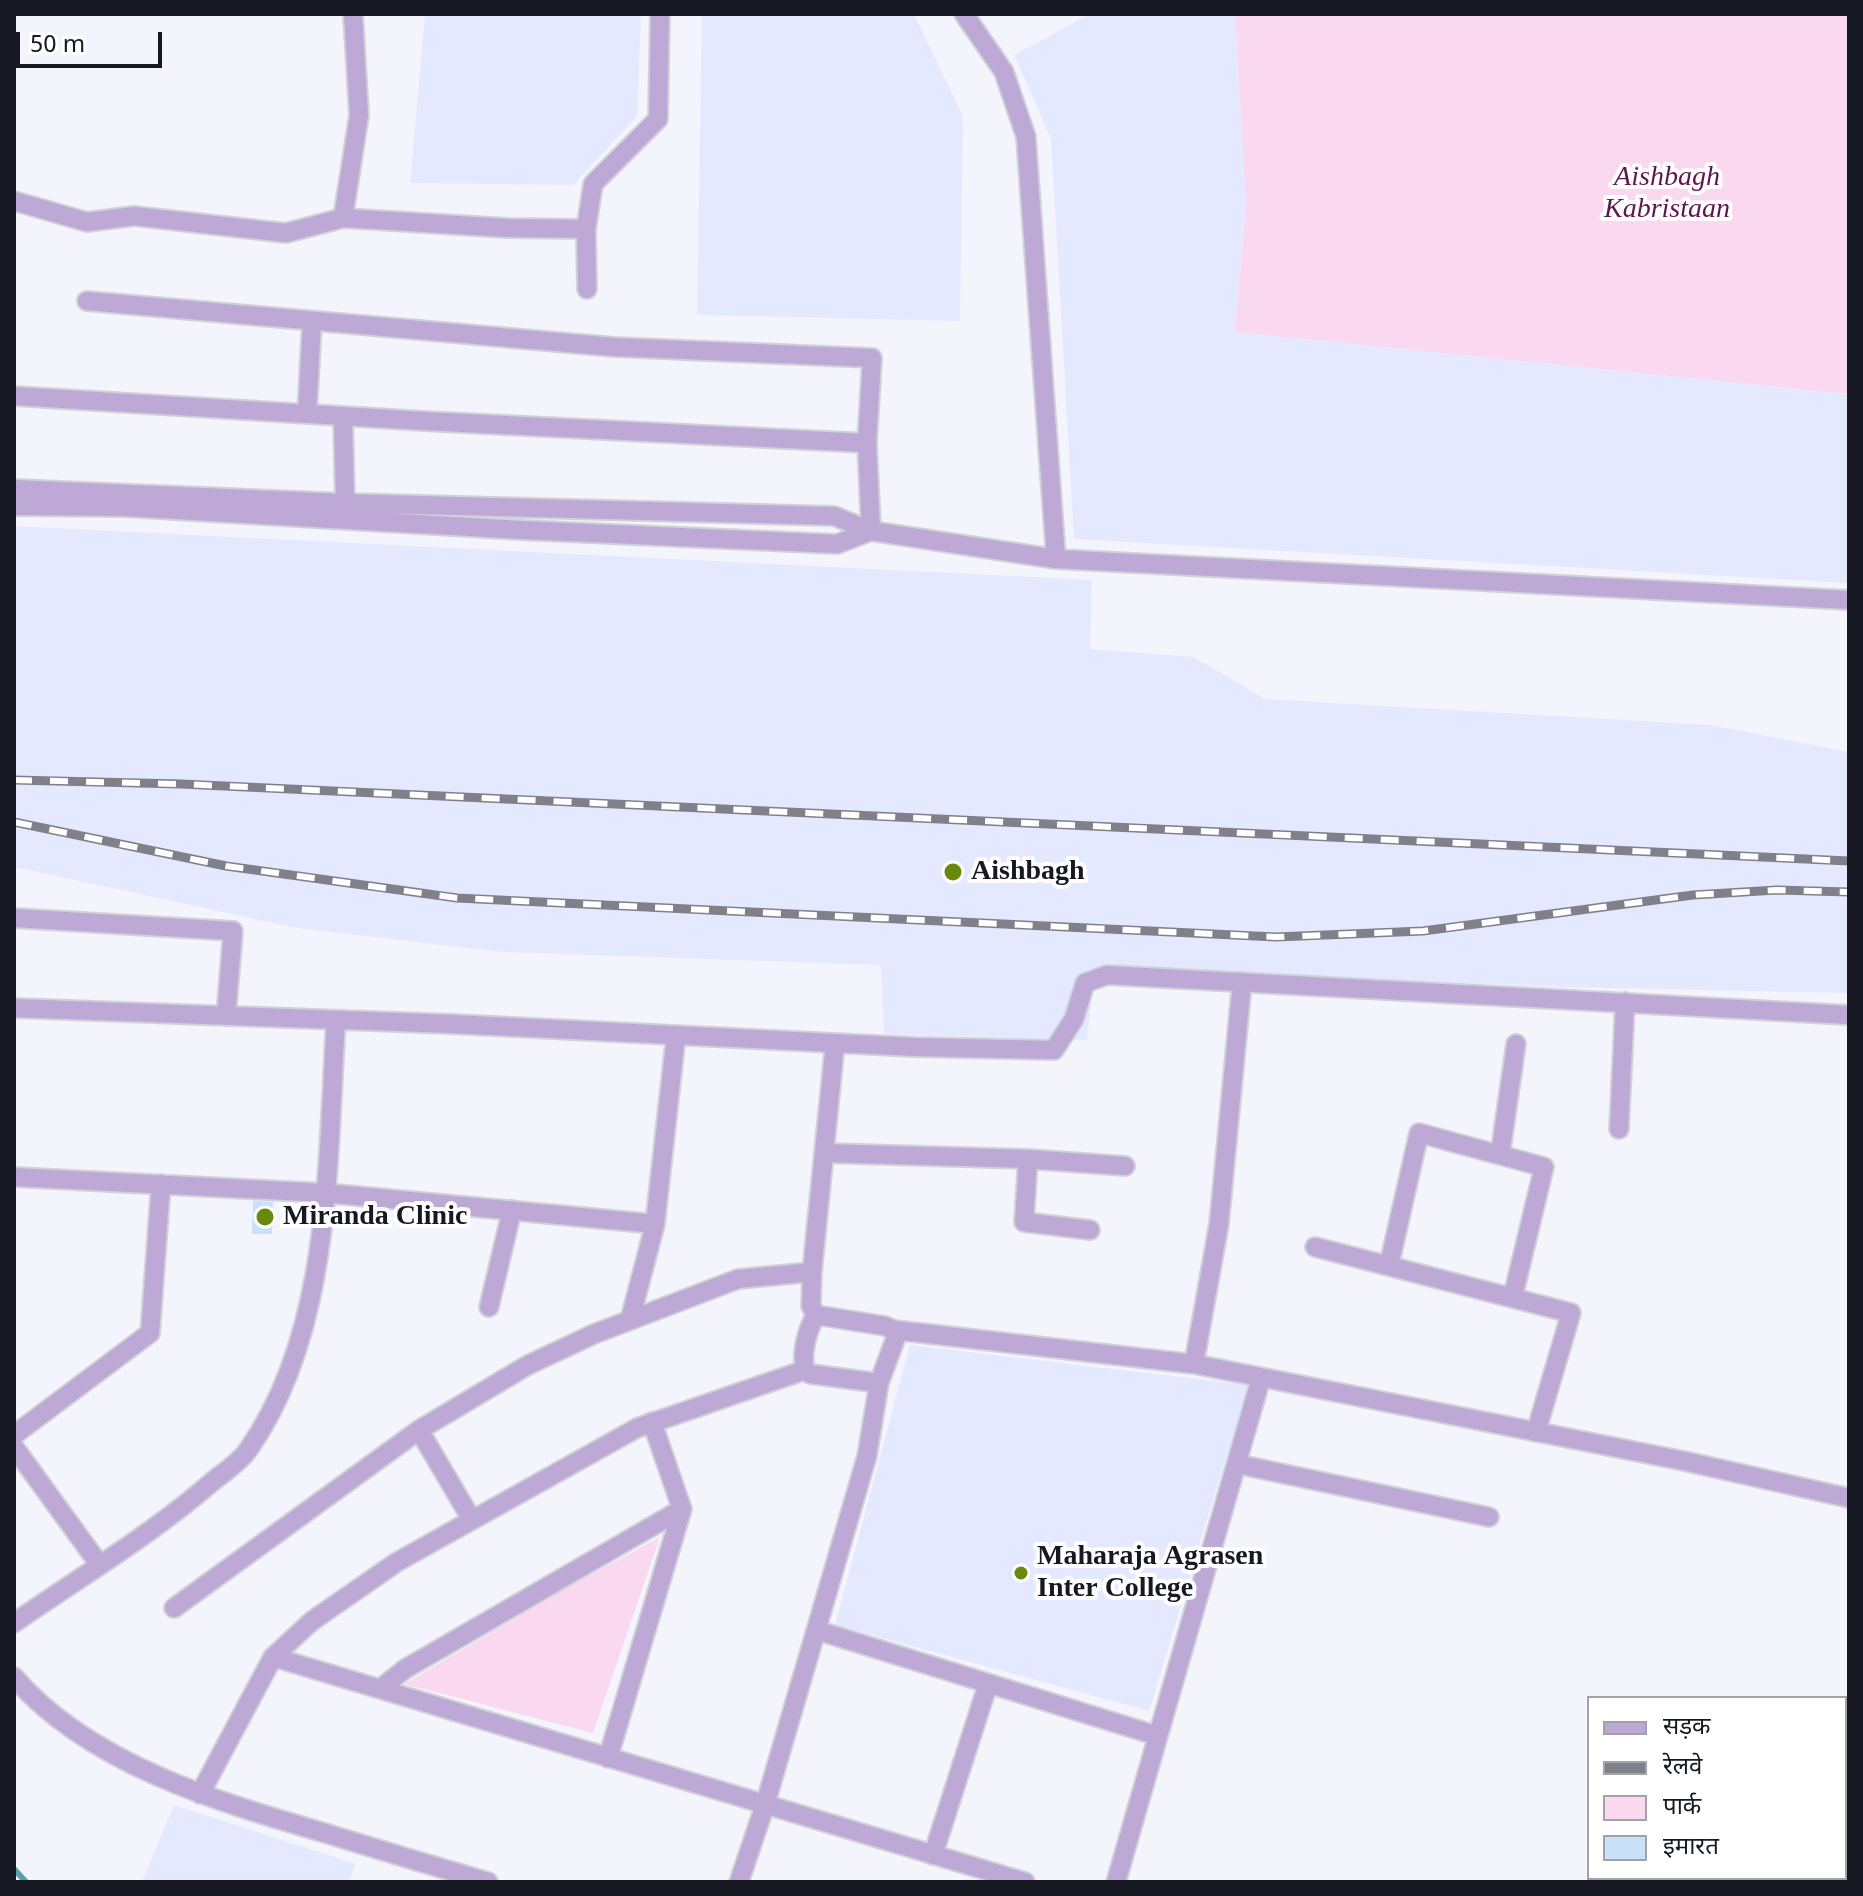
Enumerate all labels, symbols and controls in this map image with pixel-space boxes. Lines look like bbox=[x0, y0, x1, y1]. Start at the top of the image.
scale bar bbox=[20, 16, 166, 66]
text: 50 m bbox=[30, 30, 85, 62]
park label: Aishbagh Kabristaan bbox=[1596, 161, 1738, 227]
place label: Aishbagh bbox=[971, 855, 1101, 889]
marker: Aishbagh bbox=[942, 861, 964, 883]
place label: Miranda Clinic bbox=[283, 1200, 482, 1234]
marker: Miranda Clinic bbox=[254, 1206, 276, 1228]
place label: Maharaja Agrasen Inter College bbox=[1037, 1540, 1291, 1606]
marker: Maharaja Agrasen Inter College bbox=[1012, 1564, 1030, 1582]
legend bbox=[1587, 1696, 1847, 1880]
text: सड़क bbox=[1663, 1712, 1711, 1744]
text: रेलवे bbox=[1663, 1752, 1702, 1784]
text: पार्क bbox=[1663, 1792, 1701, 1824]
text: इमारत bbox=[1663, 1832, 1719, 1864]

